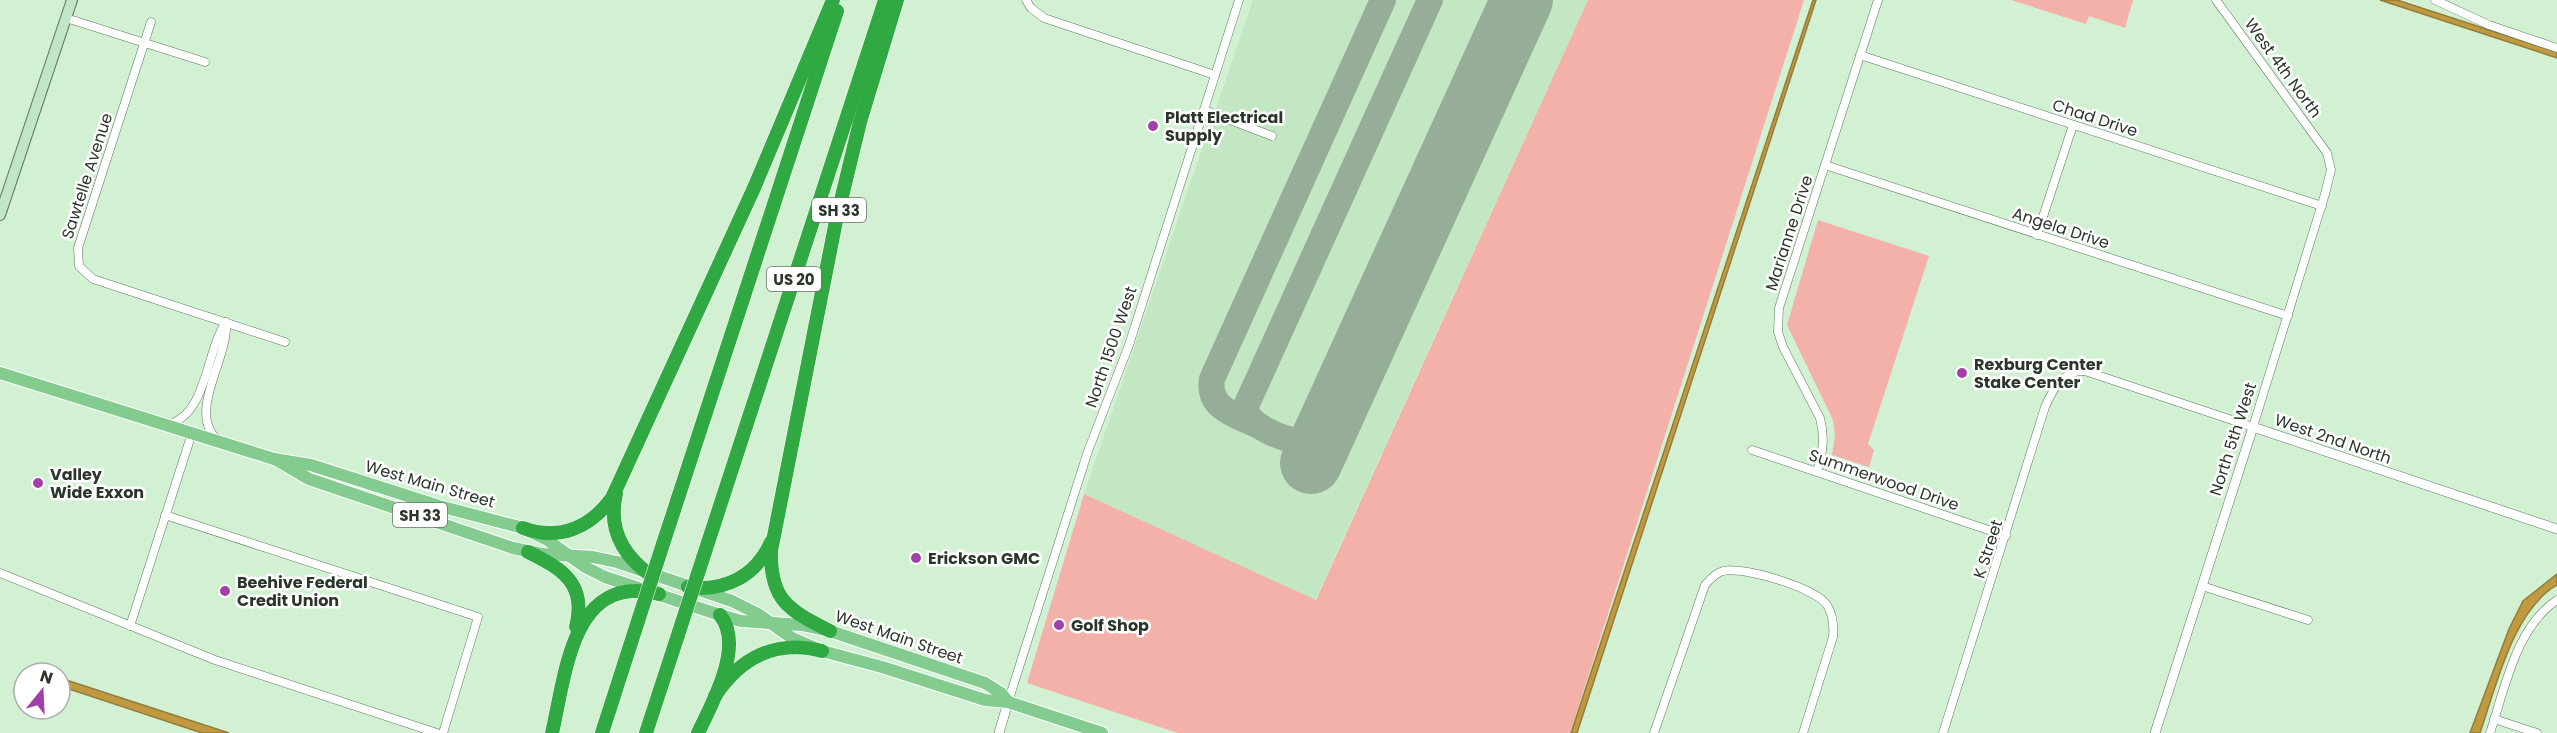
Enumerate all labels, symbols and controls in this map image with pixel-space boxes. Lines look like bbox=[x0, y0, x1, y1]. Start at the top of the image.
street label: West 4th North bbox=[2239, 14, 2327, 122]
street label: Chad Drive bbox=[2049, 93, 2141, 143]
place label: Platt Electrical Supply bbox=[1165, 106, 1283, 147]
street label: Sawtelle Avenue bbox=[56, 110, 118, 242]
marker: Platt Electrical Supply bbox=[1146, 119, 1160, 133]
street label: Marianne Drive bbox=[1760, 172, 1819, 294]
road number: SH 33 bbox=[812, 198, 866, 222]
street label: Angela Drive bbox=[2009, 201, 2113, 255]
road number: US 20 bbox=[767, 267, 821, 291]
street label: North 1500 West bbox=[1079, 283, 1143, 411]
place label: Rexburg Center Stake Center bbox=[1974, 353, 2103, 394]
marker: Rexburg Center Stake Center bbox=[1955, 366, 1969, 380]
street label: North 5th West bbox=[2204, 379, 2262, 499]
street label: West 2nd North bbox=[2272, 408, 2394, 470]
street label: Summerwood Drive bbox=[1806, 444, 1962, 517]
street label: West Main Street bbox=[362, 454, 498, 514]
place label: Valley Wide Exxon bbox=[50, 463, 144, 504]
marker: Valley Wide Exxon bbox=[31, 476, 45, 490]
road number: SH 33 bbox=[393, 503, 447, 527]
street label: K Street bbox=[1968, 516, 2008, 581]
place label: Erickson GMC bbox=[928, 547, 1040, 570]
marker: Erickson GMC bbox=[909, 551, 923, 565]
place label: Beehive Federal Credit Union bbox=[237, 571, 368, 612]
marker: Beehive Federal Credit Union bbox=[218, 584, 232, 598]
street label: West Main Street bbox=[832, 604, 966, 670]
place label: Golf Shop bbox=[1071, 614, 1149, 637]
marker: Golf Shop bbox=[1052, 618, 1066, 632]
north arrow bbox=[12, 661, 72, 721]
text: N bbox=[37, 664, 56, 690]

